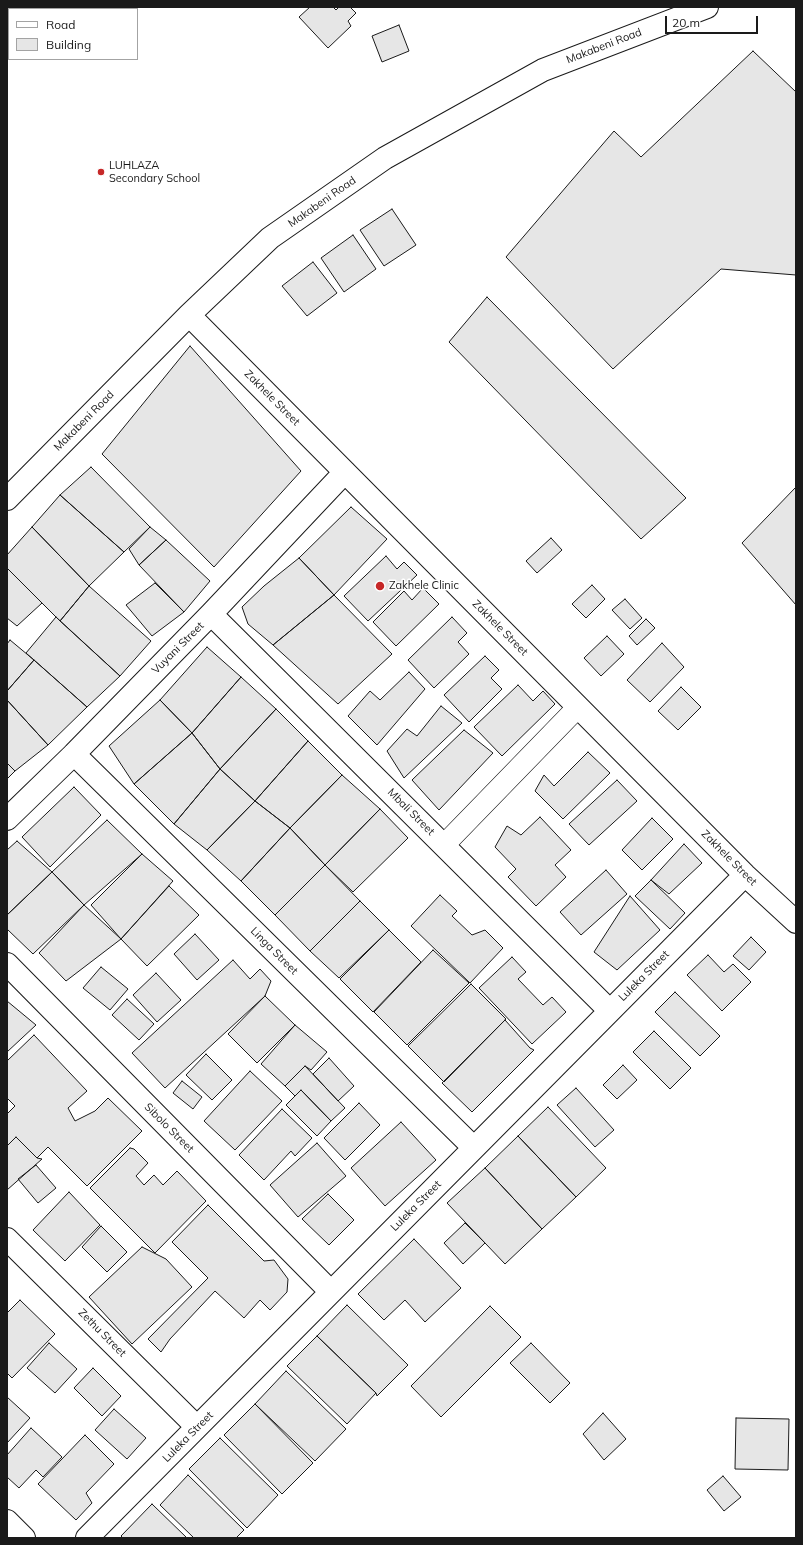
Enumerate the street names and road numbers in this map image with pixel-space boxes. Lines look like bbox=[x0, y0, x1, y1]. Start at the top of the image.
street label: Makabeni Road bbox=[564, 26, 644, 66]
street label: Makabeni Road bbox=[286, 174, 358, 230]
street label: Zakhele Street bbox=[242, 368, 302, 428]
street label: Makabeni Road bbox=[51, 388, 117, 454]
street label: Zakhele Street bbox=[470, 598, 530, 658]
street label: Vuyani Street bbox=[149, 619, 207, 677]
street label: Mbali Street bbox=[385, 786, 437, 838]
street label: Zakhele Street bbox=[699, 828, 759, 888]
street label: Linga Street bbox=[248, 925, 300, 977]
street label: Luleka Street bbox=[616, 948, 672, 1004]
street label: Sibolo Street bbox=[142, 1101, 196, 1155]
street label: Luleka Street bbox=[388, 1178, 444, 1234]
street label: Zethu Street bbox=[75, 1306, 129, 1360]
street label: Luleka Street bbox=[160, 1409, 216, 1465]

